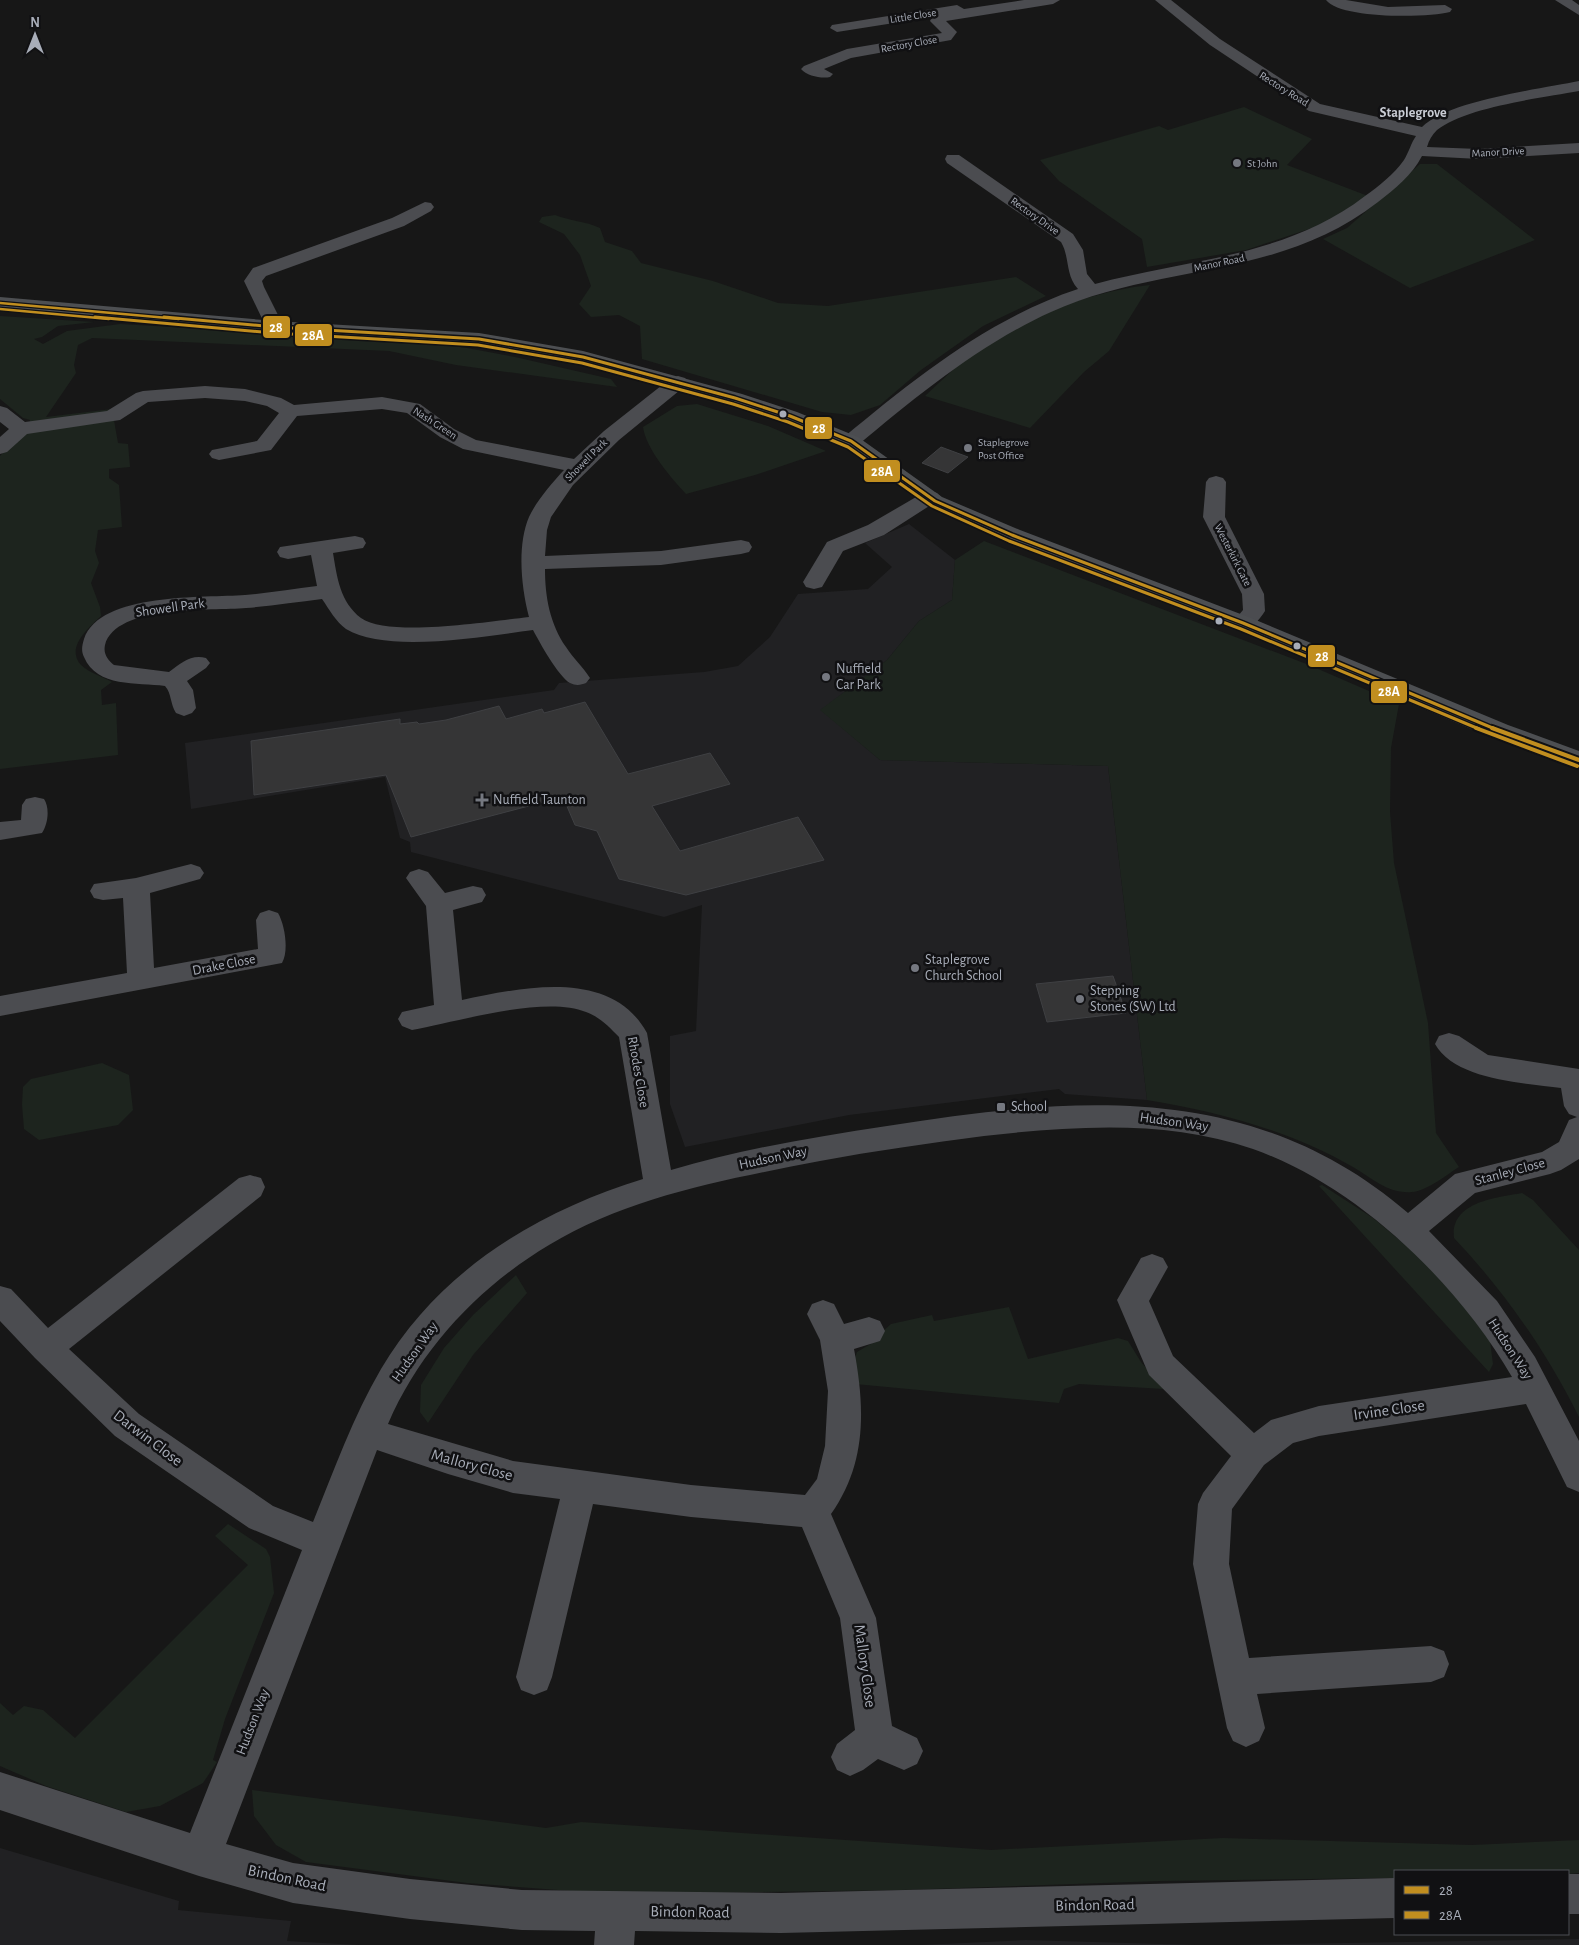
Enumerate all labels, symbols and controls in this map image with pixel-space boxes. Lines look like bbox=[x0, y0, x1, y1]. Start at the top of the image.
street label: Little Close bbox=[889, 7, 937, 25]
north arrow bbox=[10, 10, 60, 60]
text: N bbox=[30, 16, 40, 30]
street label: Rectory Close bbox=[880, 34, 938, 54]
street label: Rectory Road bbox=[1257, 70, 1311, 109]
district label: Staplegrove bbox=[1379, 106, 1447, 120]
street label: Manor Drive bbox=[1471, 145, 1525, 159]
marker: St John bbox=[1231, 157, 1243, 169]
place label: St John bbox=[1247, 158, 1277, 169]
street label: Rectory Drive bbox=[1009, 195, 1061, 237]
street label: Manor Road bbox=[1193, 252, 1246, 274]
line badge: 28 bbox=[262, 315, 291, 339]
text: 28 bbox=[269, 321, 283, 335]
line badge: 28A bbox=[294, 323, 333, 347]
text: 28A bbox=[302, 329, 325, 343]
street label: Nash Green bbox=[411, 405, 459, 441]
unlabelled marker bbox=[778, 409, 788, 419]
line badge: 28 bbox=[804, 416, 833, 440]
text: 28 bbox=[812, 422, 826, 436]
street label: Showell Park bbox=[563, 437, 609, 483]
place label: Staplegrove Post Office bbox=[978, 437, 1029, 461]
marker: Staplegrove Post Office bbox=[962, 442, 974, 454]
line badge: 28A bbox=[863, 459, 901, 483]
text: 28A bbox=[871, 465, 894, 479]
street label: Westerkirk Gate bbox=[1213, 522, 1253, 588]
street label: Showell Park bbox=[135, 596, 206, 620]
unlabelled marker bbox=[1214, 616, 1224, 626]
unlabelled marker bbox=[1292, 641, 1302, 651]
line badge: 28 bbox=[1307, 644, 1336, 668]
text: 28 bbox=[1315, 650, 1329, 664]
place label: Nuffield Car Park bbox=[836, 662, 882, 692]
marker: Nuffield Car Park bbox=[820, 671, 832, 683]
line badge: 28A bbox=[1370, 680, 1408, 704]
text: 28A bbox=[1378, 685, 1401, 699]
marker: Nuffield Taunton bbox=[475, 793, 489, 807]
place label: Nuffield Taunton bbox=[493, 793, 586, 807]
street label: Drake Close bbox=[191, 952, 257, 978]
place label: Staplegrove Church School bbox=[925, 953, 1002, 983]
marker: Staplegrove Church School bbox=[909, 962, 921, 974]
place label: Stepping Stones (SW) Ltd bbox=[1090, 984, 1176, 1014]
marker: Stepping Stones (SW) Ltd bbox=[1074, 993, 1086, 1005]
street label: Rhodes Close bbox=[625, 1035, 651, 1109]
place label: School bbox=[1011, 1100, 1047, 1114]
marker: School bbox=[995, 1101, 1007, 1113]
street label: Hudson Way bbox=[1139, 1110, 1209, 1134]
street label: Hudson Way bbox=[738, 1144, 808, 1172]
street label: Stanley Close bbox=[1473, 1156, 1547, 1188]
street label: Hudson Way bbox=[1485, 1316, 1535, 1382]
street label: Hudson Way bbox=[389, 1320, 441, 1384]
street label: Irvine Close bbox=[1352, 1397, 1426, 1423]
street label: Darwin Close bbox=[110, 1407, 186, 1469]
street label: Mallory Close bbox=[429, 1446, 515, 1485]
street label: Mallory Close bbox=[850, 1623, 879, 1709]
street label: Hudson Way bbox=[234, 1687, 272, 1757]
street label: Bindon Road bbox=[246, 1862, 328, 1894]
legend bbox=[1394, 1870, 1569, 1935]
text: 28 bbox=[1439, 1883, 1453, 1898]
street label: Bindon Road bbox=[1055, 1896, 1135, 1914]
street label: Bindon Road bbox=[650, 1903, 730, 1921]
text: 28A bbox=[1439, 1908, 1462, 1923]

